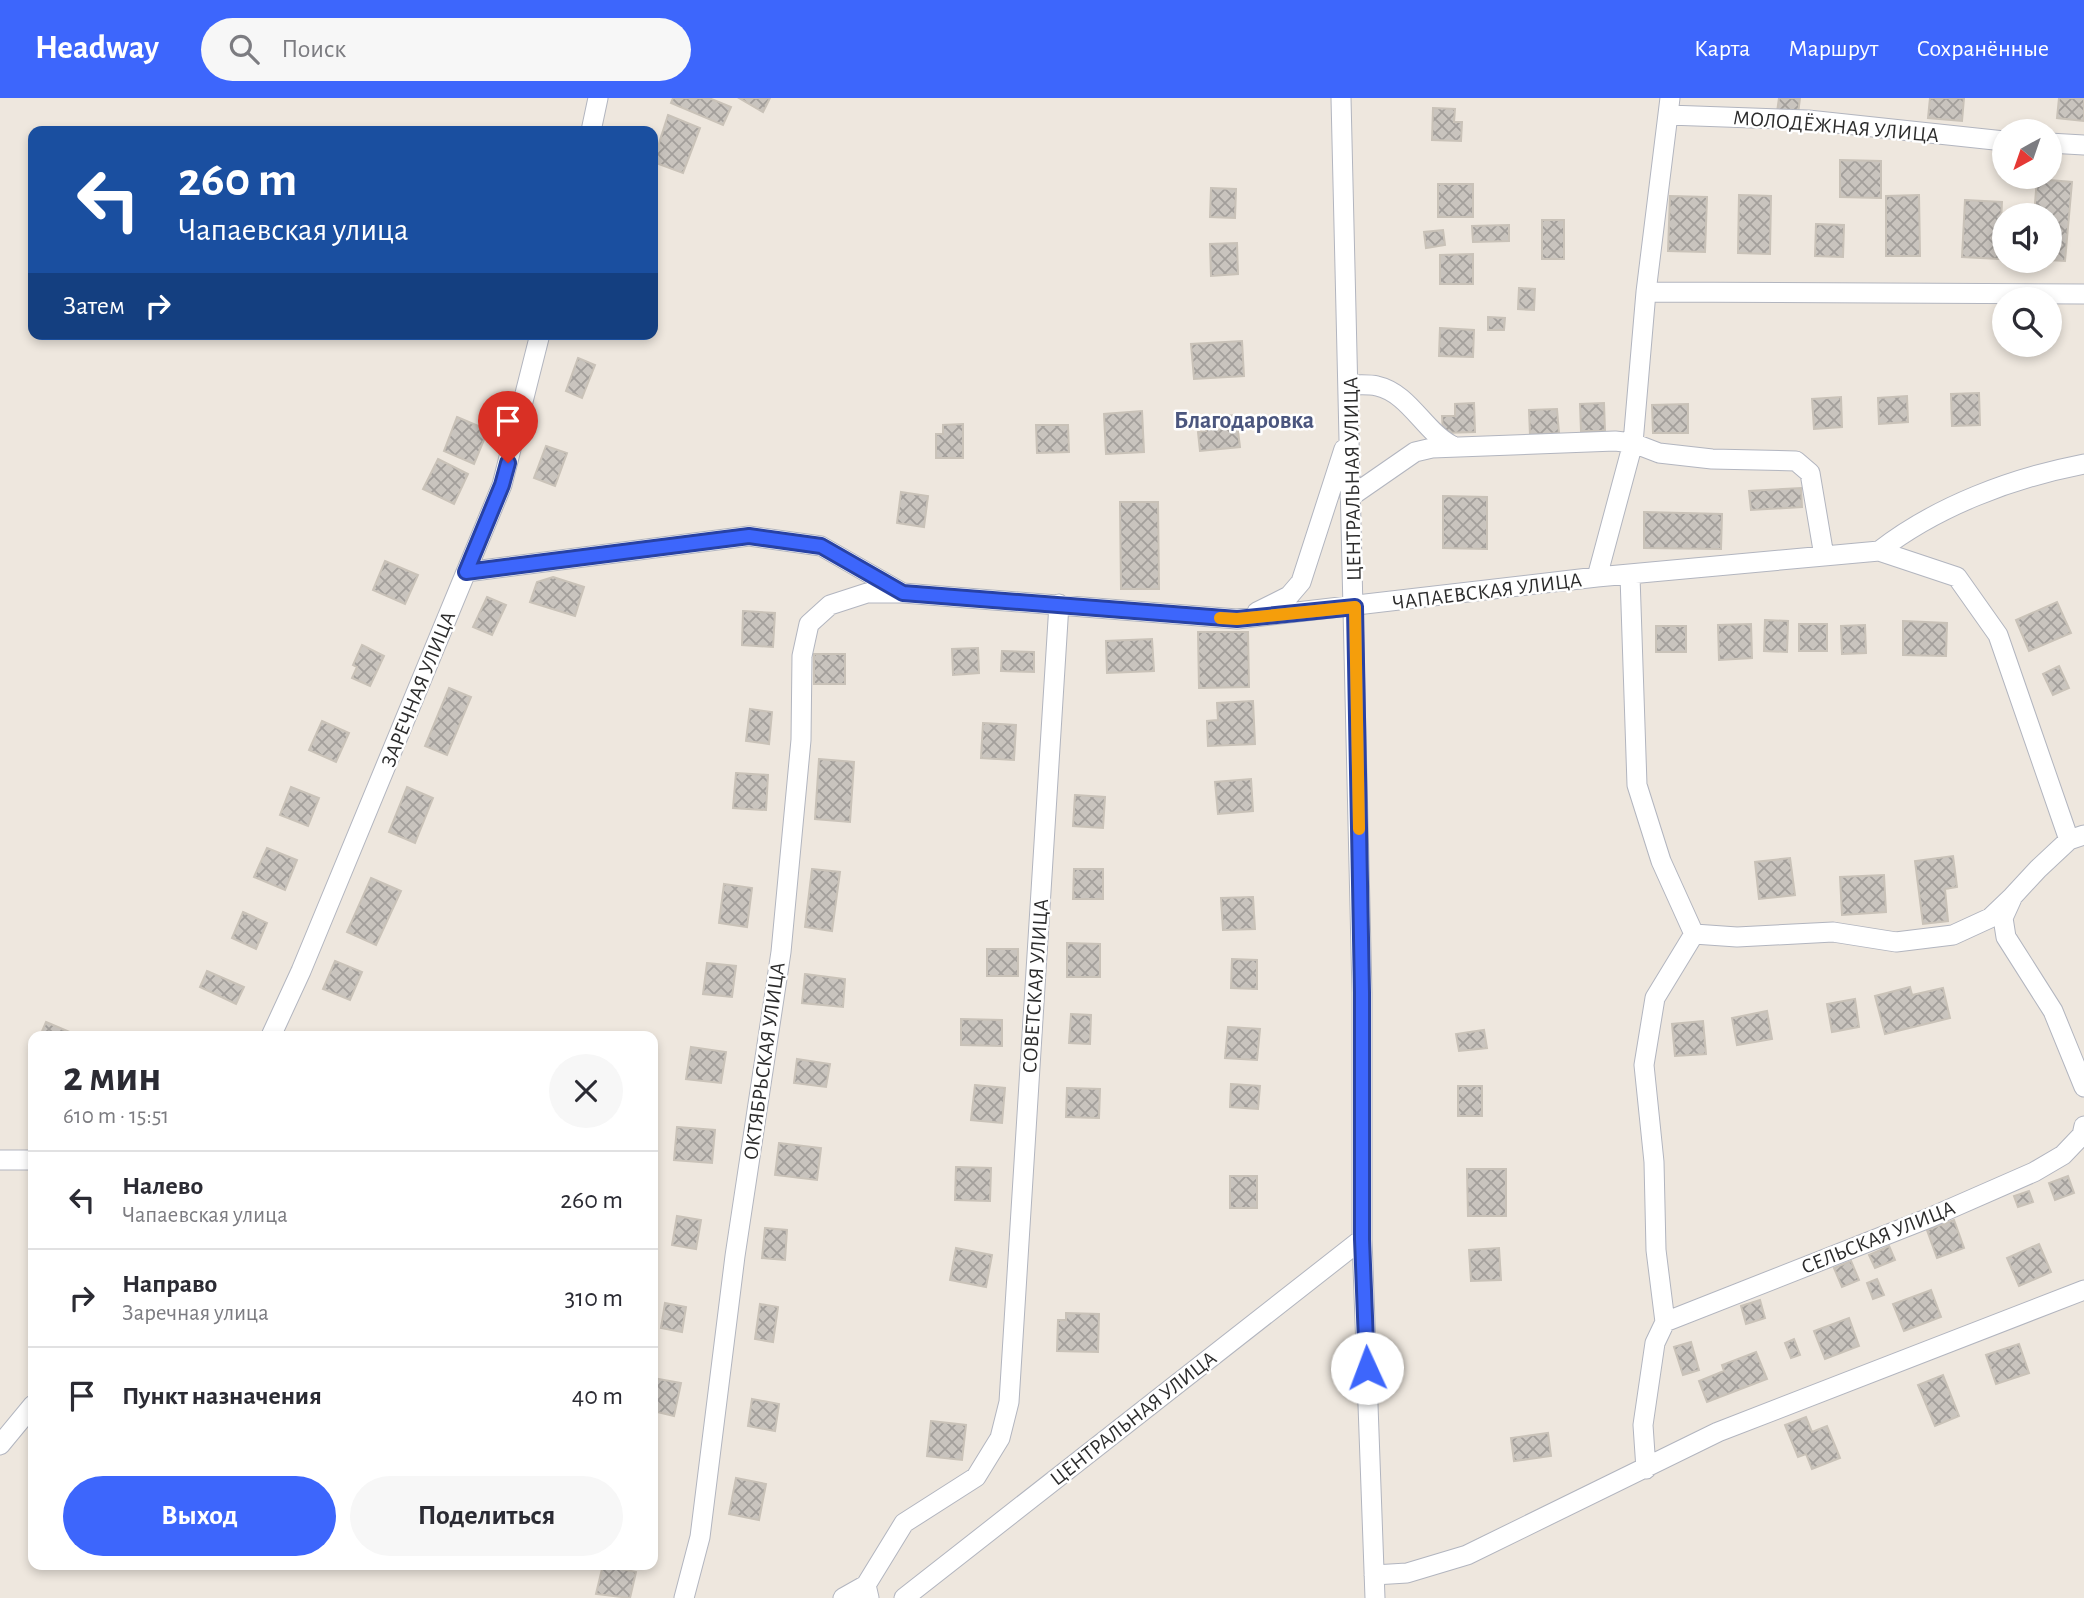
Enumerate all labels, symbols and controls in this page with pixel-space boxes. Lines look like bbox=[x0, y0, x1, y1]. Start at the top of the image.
search box bbox=[201, 18, 691, 81]
icon: search bbox=[225, 30, 263, 68]
text: Headway bbox=[35, 32, 159, 65]
text: Поиск bbox=[281, 36, 346, 62]
text: Карта bbox=[1694, 37, 1750, 61]
text: Маршрут bbox=[1788, 37, 1878, 61]
text: Сохранённые bbox=[1916, 37, 2049, 61]
street label: МОЛОДЁЖНАЯ УЛИЦА bbox=[1732, 106, 1940, 146]
north arrow bbox=[1992, 119, 2062, 189]
map controls bbox=[1992, 119, 2062, 357]
icon: left bbox=[63, 154, 154, 245]
text: 260 m bbox=[178, 156, 297, 205]
button: sound bbox=[1992, 203, 2062, 273]
text: Чапаевская улица bbox=[178, 214, 409, 246]
icon: right bbox=[139, 287, 177, 325]
button: search bbox=[1992, 287, 2062, 357]
text: Затем bbox=[63, 293, 125, 319]
street label: ЦЕНТРАЛЬНАЯ УЛИЦА bbox=[1340, 377, 1365, 581]
pin bbox=[478, 391, 538, 463]
icon: arrive bbox=[489, 402, 527, 440]
district label: Благодаровка bbox=[1174, 409, 1314, 433]
street label: ЧАПАЕВСКАЯ УЛИЦА bbox=[1391, 569, 1583, 614]
street label: ЗАРЕЧНАЯ УЛИЦА bbox=[378, 608, 459, 770]
street label: СОВЕТСКАЯ УЛИЦА bbox=[1019, 898, 1052, 1074]
street label: ОКТЯБРЬСКАЯ УЛИЦА bbox=[740, 961, 789, 1161]
button: close bbox=[549, 1054, 623, 1128]
text: 2 мин bbox=[63, 1056, 161, 1098]
text: 610 m · 15:51 bbox=[63, 1105, 169, 1128]
text: Налево bbox=[122, 1173, 203, 1199]
icon: left bbox=[63, 1181, 101, 1219]
text: 260 m bbox=[560, 1187, 623, 1213]
street label: СЕЛЬСКАЯ УЛИЦА bbox=[1798, 1197, 1958, 1278]
text: Чапаевская улица bbox=[122, 1204, 288, 1227]
text: Направо bbox=[122, 1271, 217, 1297]
icon: right bbox=[63, 1279, 101, 1317]
text: 310 m bbox=[565, 1285, 623, 1311]
text: Заречная улица bbox=[122, 1302, 269, 1325]
position arrow bbox=[1330, 1331, 1404, 1405]
street label: ЦЕНТРАЛЬНАЯ УЛИЦА bbox=[1046, 1347, 1220, 1490]
icon: arrive bbox=[63, 1377, 101, 1415]
text: Пункт назначения bbox=[122, 1383, 322, 1409]
text: 40 m bbox=[572, 1383, 623, 1409]
button: Выход bbox=[63, 1476, 336, 1556]
button: Поделиться bbox=[350, 1476, 623, 1556]

